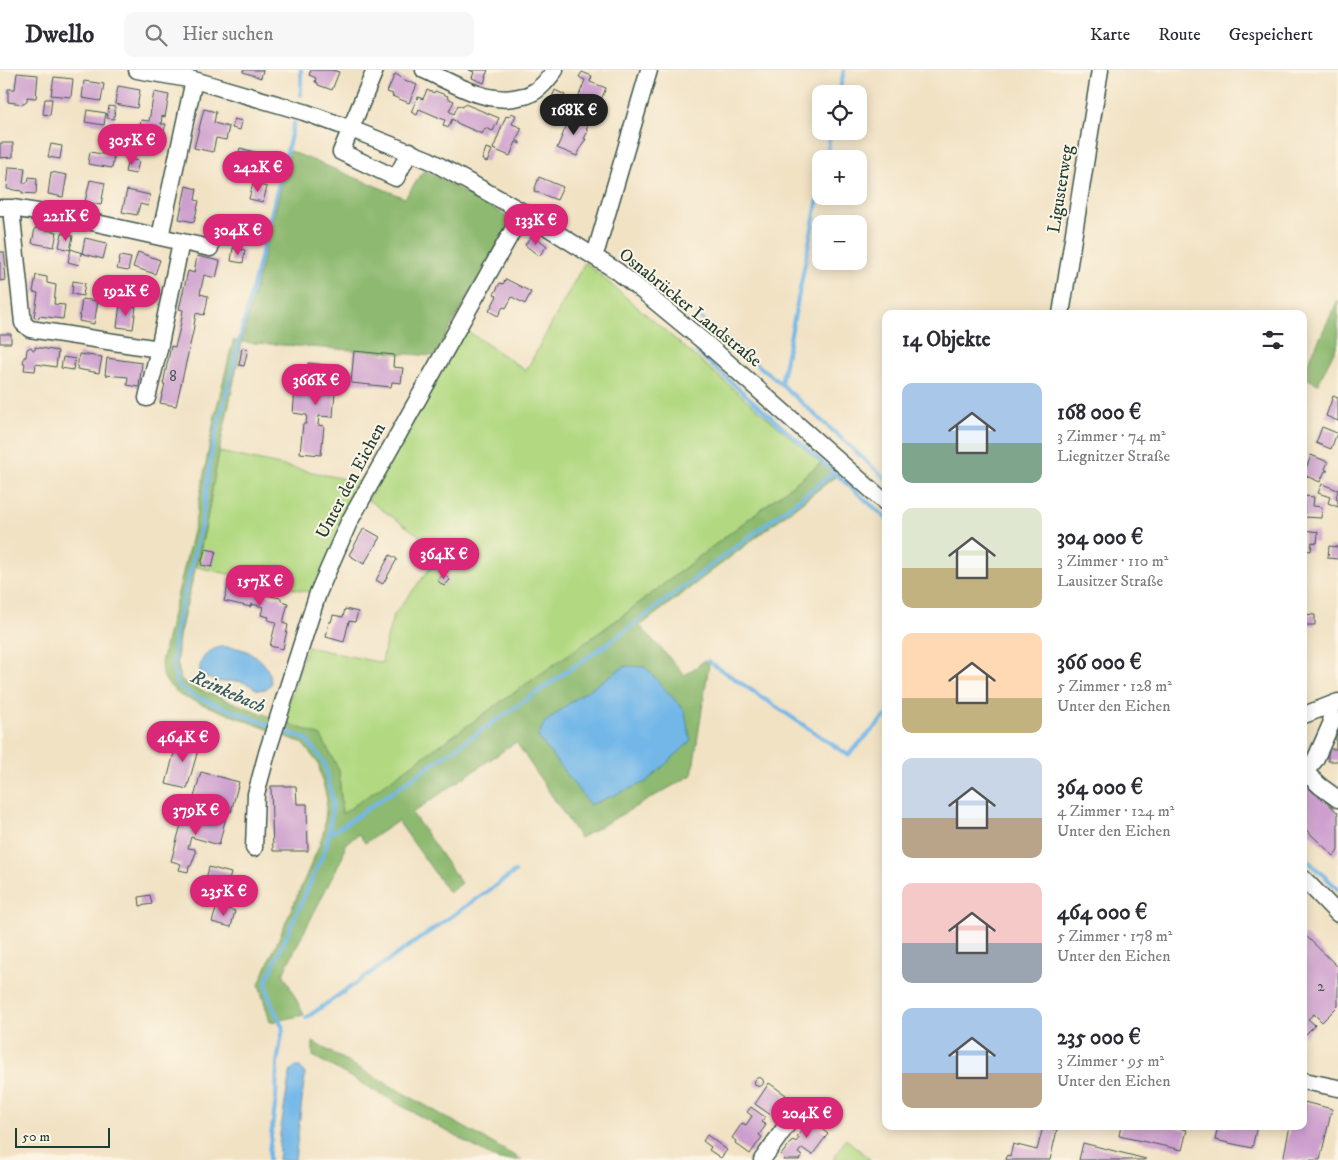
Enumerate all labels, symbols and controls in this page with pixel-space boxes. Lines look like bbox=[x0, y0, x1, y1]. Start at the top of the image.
search box bbox=[124, 12, 474, 57]
text: Dwello bbox=[25, 20, 94, 50]
icon: search bbox=[142, 21, 170, 49]
text: Hier suchen bbox=[182, 23, 273, 46]
text: Karte bbox=[1090, 24, 1130, 46]
text: Route bbox=[1158, 24, 1201, 46]
text: Gespeichert bbox=[1229, 24, 1313, 46]
map controls bbox=[812, 85, 867, 270]
button: locate bbox=[812, 85, 867, 140]
pin: 168K € bbox=[533, 93, 615, 136]
text: 168K € bbox=[551, 100, 597, 120]
pin: 305K € bbox=[91, 124, 173, 166]
text: 305K € bbox=[109, 130, 155, 150]
street label: Ligusterweg bbox=[1043, 143, 1079, 235]
pin: 242K € bbox=[217, 150, 299, 193]
button: + bbox=[812, 150, 867, 205]
text: 242K € bbox=[234, 157, 282, 177]
pin: 221K € bbox=[25, 200, 107, 242]
pin: 133K € bbox=[495, 204, 577, 246]
text: 221K € bbox=[43, 206, 89, 226]
text: 133K € bbox=[515, 210, 557, 230]
pin: 304K € bbox=[197, 214, 279, 256]
button: − bbox=[812, 215, 867, 270]
text: 304K € bbox=[214, 220, 262, 240]
street label: Osnabrücker Landstraße bbox=[614, 244, 766, 372]
pin: 192K € bbox=[85, 274, 167, 317]
text: 192K € bbox=[103, 281, 149, 301]
icon: filters bbox=[1259, 326, 1287, 354]
text: 14 Objekte bbox=[902, 327, 991, 353]
pin: 366K € bbox=[275, 364, 357, 406]
house number: 8 bbox=[169, 367, 177, 386]
text: 366K € bbox=[293, 370, 339, 390]
text: 168 000 € bbox=[1057, 400, 1141, 426]
icon: home bbox=[942, 403, 1002, 463]
street label: Unter den Eichen bbox=[311, 419, 391, 543]
text: 3 Zimmer · 74 m² bbox=[1057, 426, 1166, 446]
text: Liegnitzer Straße bbox=[1057, 446, 1170, 466]
text: 304 000 € bbox=[1057, 525, 1143, 551]
icon: home bbox=[942, 528, 1002, 588]
pin: 364K € bbox=[403, 538, 485, 580]
text: 364K € bbox=[420, 544, 468, 564]
text: 3 Zimmer · 110 m² bbox=[1057, 551, 1169, 571]
pin: 157K € bbox=[219, 564, 301, 607]
text: 157K € bbox=[237, 571, 283, 591]
text: Lausitzer Straße bbox=[1057, 571, 1163, 591]
text: 366 000 € bbox=[1057, 650, 1142, 676]
icon: home bbox=[942, 653, 1002, 713]
water label: Reinkebach bbox=[186, 665, 269, 719]
text: 5 Zimmer · 128 m² bbox=[1057, 676, 1172, 696]
text: Unter den Eichen bbox=[1057, 696, 1170, 716]
pin: 464K € bbox=[142, 720, 224, 763]
text: 464K € bbox=[158, 727, 208, 747]
text: 364 000 € bbox=[1057, 775, 1143, 801]
icon: home bbox=[942, 778, 1002, 838]
pin: 379K € bbox=[155, 794, 237, 836]
text: 379K € bbox=[173, 800, 219, 820]
text: 4 Zimmer · 124 m² bbox=[1057, 801, 1174, 821]
text: Unter den Eichen bbox=[1057, 821, 1170, 841]
pin: 235K € bbox=[183, 874, 265, 917]
text: 235K € bbox=[201, 881, 247, 901]
text: 464 000 € bbox=[1057, 900, 1147, 926]
icon: home bbox=[942, 903, 1002, 963]
text: 5 Zimmer · 178 m² bbox=[1057, 926, 1173, 946]
text: Unter den Eichen bbox=[1057, 946, 1170, 966]
house number: 2 bbox=[1317, 977, 1325, 996]
text: 235 000 € bbox=[1057, 1025, 1141, 1051]
icon: home bbox=[942, 1028, 1002, 1088]
text: 3 Zimmer · 95 m² bbox=[1057, 1051, 1164, 1071]
text: Unter den Eichen bbox=[1057, 1071, 1170, 1091]
pin: 204K € bbox=[766, 1096, 848, 1139]
text: 204K € bbox=[782, 1103, 832, 1123]
scale bar bbox=[15, 1125, 110, 1148]
text: 50 m bbox=[22, 1128, 50, 1146]

